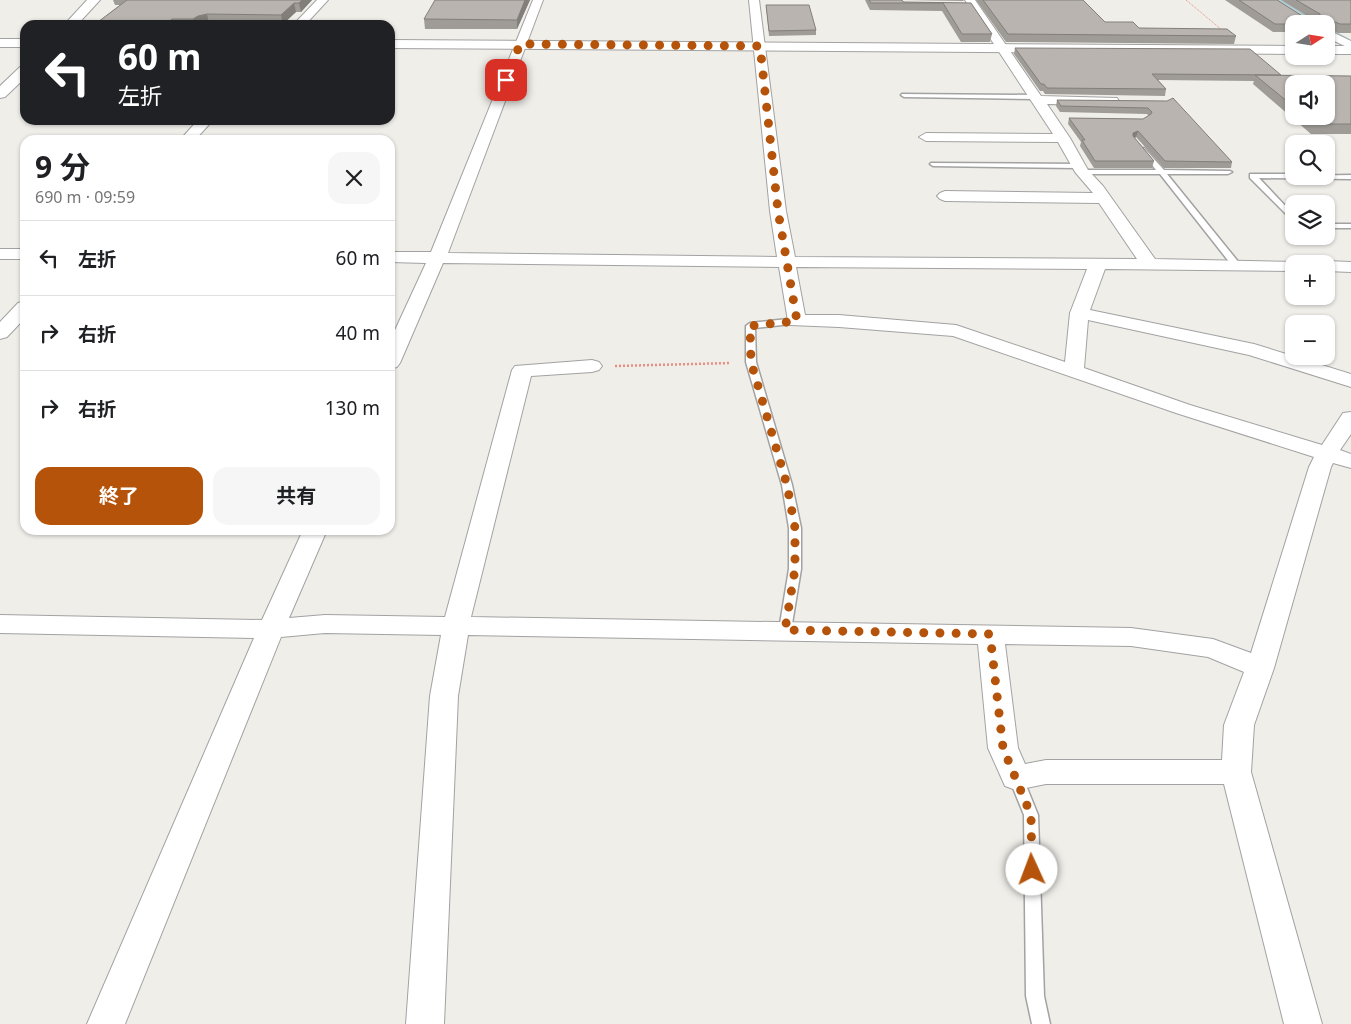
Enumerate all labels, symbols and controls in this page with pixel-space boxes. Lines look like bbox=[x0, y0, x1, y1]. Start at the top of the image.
north arrow bbox=[1285, 15, 1335, 65]
map controls bbox=[1285, 15, 1335, 365]
text: 60 m bbox=[118, 33, 201, 80]
icon: left bbox=[35, 40, 100, 105]
pin bbox=[485, 59, 527, 101]
icon: arrive bbox=[492, 66, 520, 94]
button: sound bbox=[1285, 75, 1335, 125]
text: 左折 bbox=[118, 80, 162, 110]
button: search bbox=[1285, 135, 1335, 185]
text: 9 分 bbox=[35, 146, 90, 187]
button: close bbox=[328, 152, 380, 204]
text: 690 m · 09:59 bbox=[35, 186, 135, 208]
button: layers bbox=[1285, 195, 1335, 245]
icon: left bbox=[35, 244, 63, 272]
text: 60 m bbox=[336, 245, 380, 271]
text: 左折 bbox=[78, 246, 116, 272]
button: + bbox=[1285, 255, 1335, 305]
button: − bbox=[1285, 315, 1335, 365]
icon: right bbox=[35, 319, 63, 347]
text: 40 m bbox=[336, 320, 380, 346]
text: 右折 bbox=[78, 321, 116, 347]
icon: right bbox=[35, 394, 63, 422]
text: 130 m bbox=[325, 395, 380, 421]
text: 右折 bbox=[78, 396, 116, 422]
button: 終了 bbox=[35, 467, 203, 525]
button: 共有 bbox=[213, 467, 380, 525]
position arrow bbox=[1005, 843, 1057, 895]

